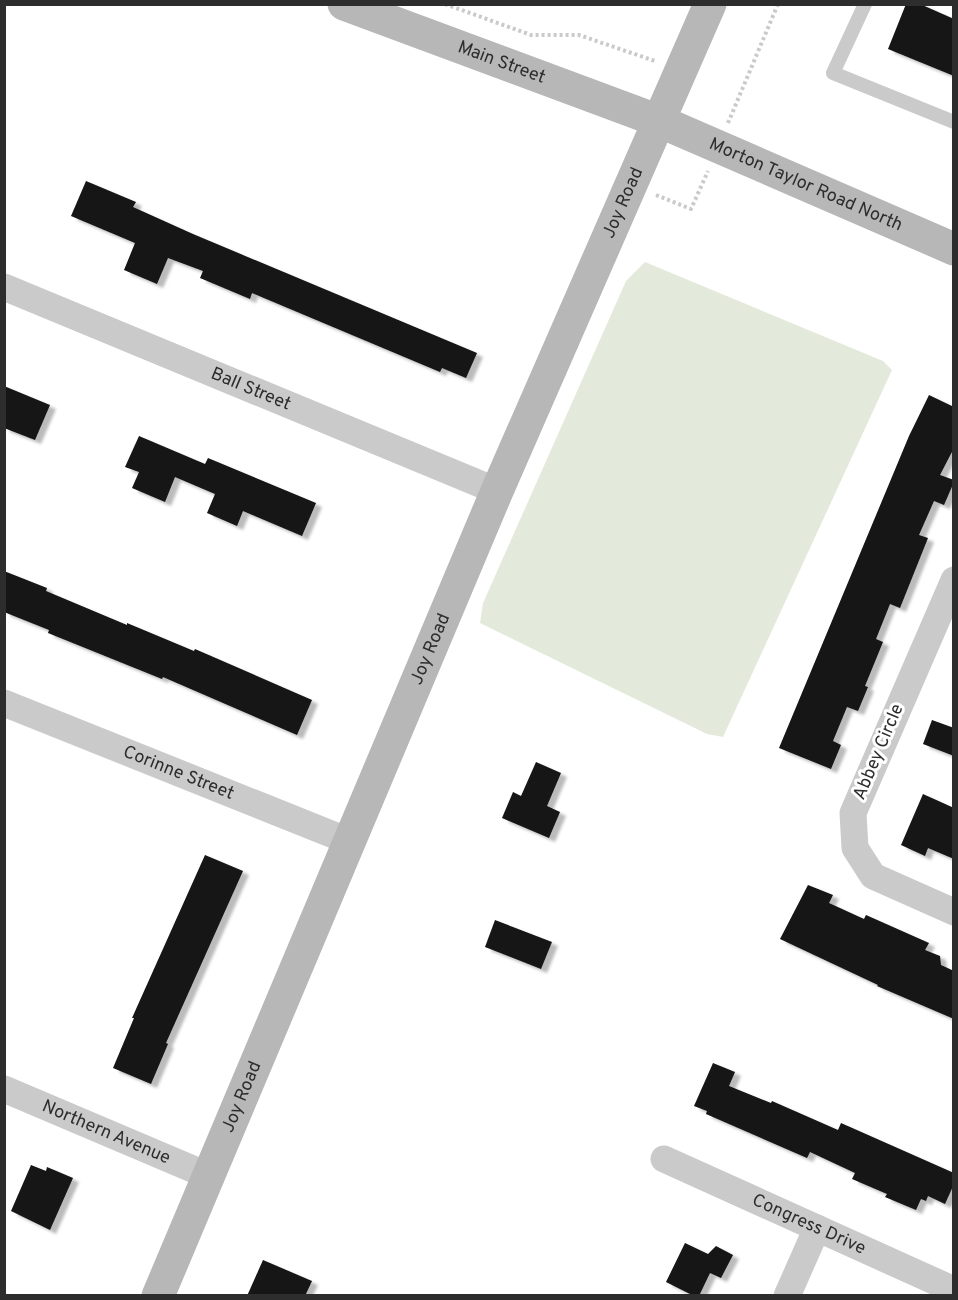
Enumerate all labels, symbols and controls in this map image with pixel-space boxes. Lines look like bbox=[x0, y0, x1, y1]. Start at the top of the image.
street label: Main Street bbox=[454, 36, 549, 89]
street label: Morton Taylor Road North bbox=[705, 133, 906, 237]
street label: Joy Road bbox=[597, 164, 649, 242]
street label: Ball Street bbox=[207, 362, 294, 416]
street label: Joy Road bbox=[405, 610, 456, 688]
street label: Abbey Circle bbox=[848, 701, 910, 803]
street label: Corinne Street bbox=[120, 740, 237, 805]
street label: Joy Road bbox=[217, 1058, 267, 1136]
street label: Northern Avenue bbox=[38, 1095, 174, 1170]
street label: Congress Drive bbox=[748, 1189, 869, 1260]

